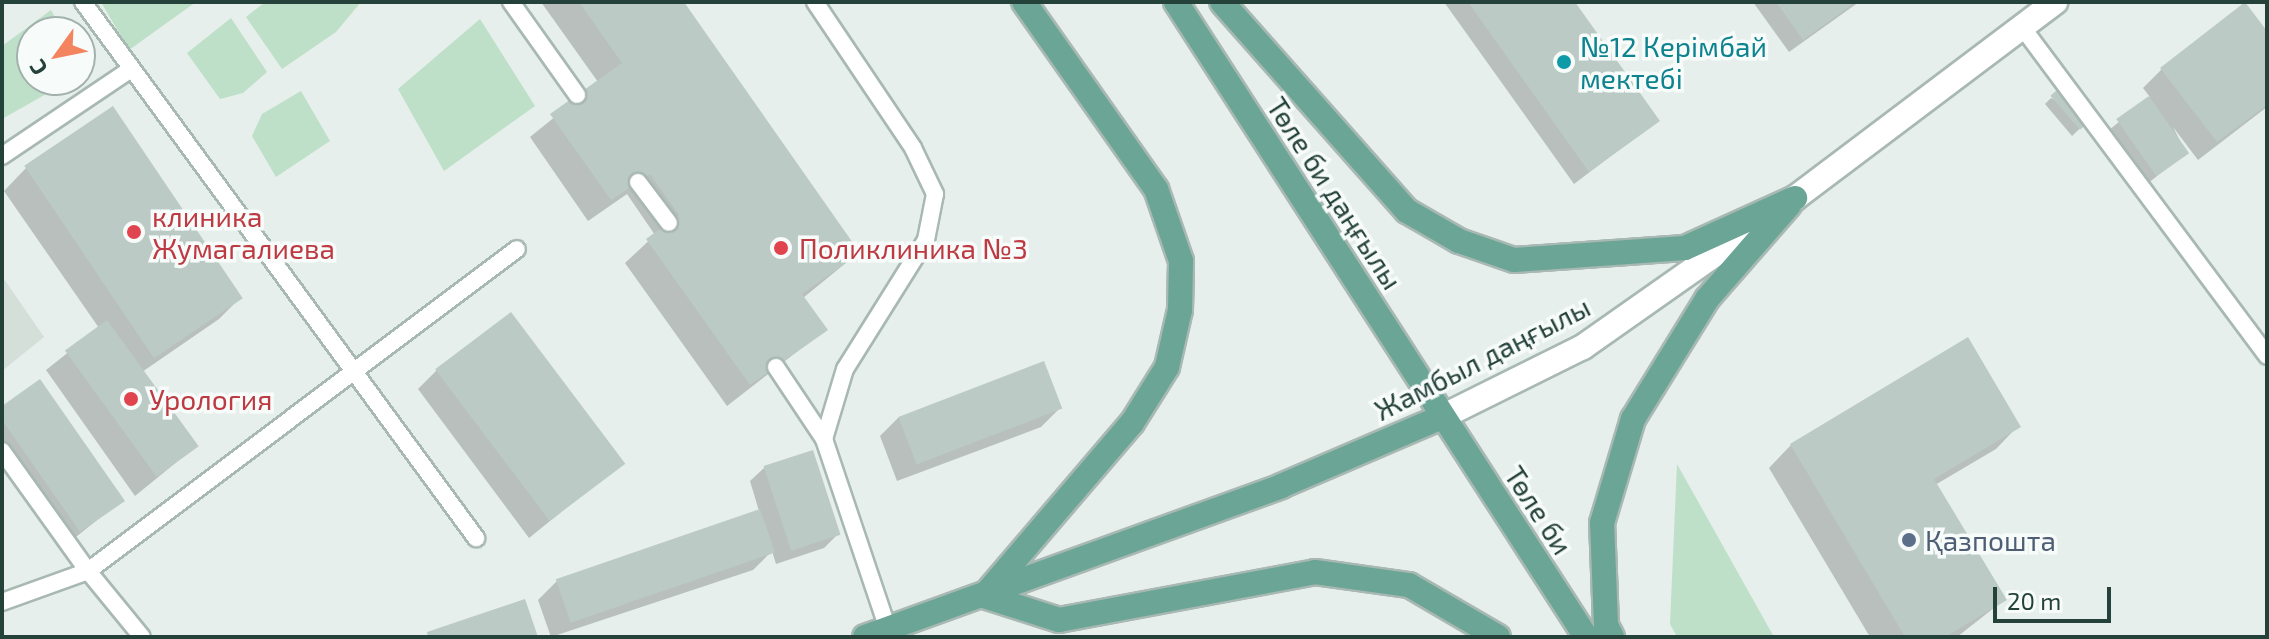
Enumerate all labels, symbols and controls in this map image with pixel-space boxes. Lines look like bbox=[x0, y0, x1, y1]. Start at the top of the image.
north arrow bbox=[16, 16, 96, 96]
place label: №12 Керімбай мектебі bbox=[1580, 29, 1767, 95]
marker: №12 Керімбай мектебі bbox=[1555, 53, 1573, 71]
text: С bbox=[23, 55, 52, 80]
street label: Төле би даңғылы bbox=[1260, 91, 1410, 295]
place label: клиника Жумагалиева bbox=[152, 199, 335, 265]
marker: клиника Жумагалиева bbox=[123, 221, 145, 243]
place label: Поликлиника №3 bbox=[799, 231, 1028, 265]
marker: Поликлиника №3 bbox=[770, 237, 792, 259]
street label: Жамбыл даңғылы bbox=[1369, 289, 1595, 427]
place label: Урология bbox=[149, 382, 272, 416]
marker: Урология bbox=[120, 388, 142, 410]
street label: Төле би bbox=[1498, 460, 1580, 560]
place label: Қазпошта bbox=[1925, 523, 2056, 557]
marker: Қазпошта bbox=[1900, 531, 1918, 549]
scale bar bbox=[1997, 571, 2115, 621]
text: 20 m bbox=[2007, 586, 2061, 615]

